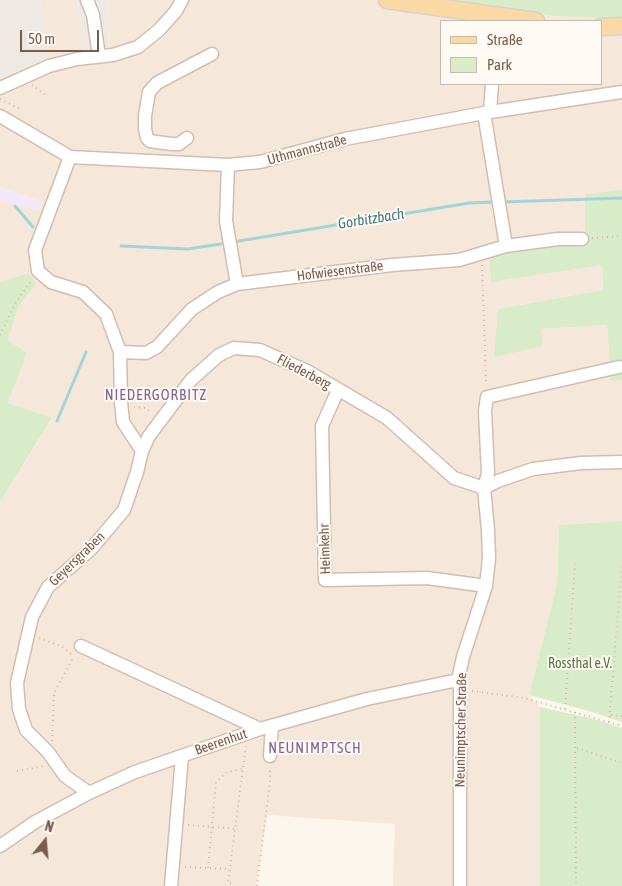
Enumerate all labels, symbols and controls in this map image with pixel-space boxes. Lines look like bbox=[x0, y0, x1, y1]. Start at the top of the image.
scale bar bbox=[22, 20, 101, 52]
legend bbox=[440, 20, 602, 85]
text: 50 m bbox=[28, 30, 55, 47]
text: Straße bbox=[487, 31, 523, 48]
text: Park bbox=[487, 56, 512, 73]
street label: Uthmannstraße bbox=[265, 131, 349, 169]
water label: Gorbitzbach bbox=[337, 205, 405, 233]
street label: Hofwiesenstraße bbox=[296, 257, 384, 285]
street label: Fliederberg bbox=[274, 351, 334, 393]
district label: NIEDERGORBITZ bbox=[103, 386, 209, 404]
street label: Heimkehr bbox=[316, 523, 334, 575]
street label: Geyersgraben bbox=[46, 528, 108, 590]
park label: Rossthal e.V. bbox=[548, 656, 612, 672]
street label: Neunimptscher Straße bbox=[452, 673, 470, 787]
street label: Beerenhut bbox=[193, 725, 249, 759]
district label: NEUNIMPTSCH bbox=[267, 739, 363, 757]
north arrow bbox=[20, 816, 70, 866]
text: N bbox=[43, 818, 56, 836]

